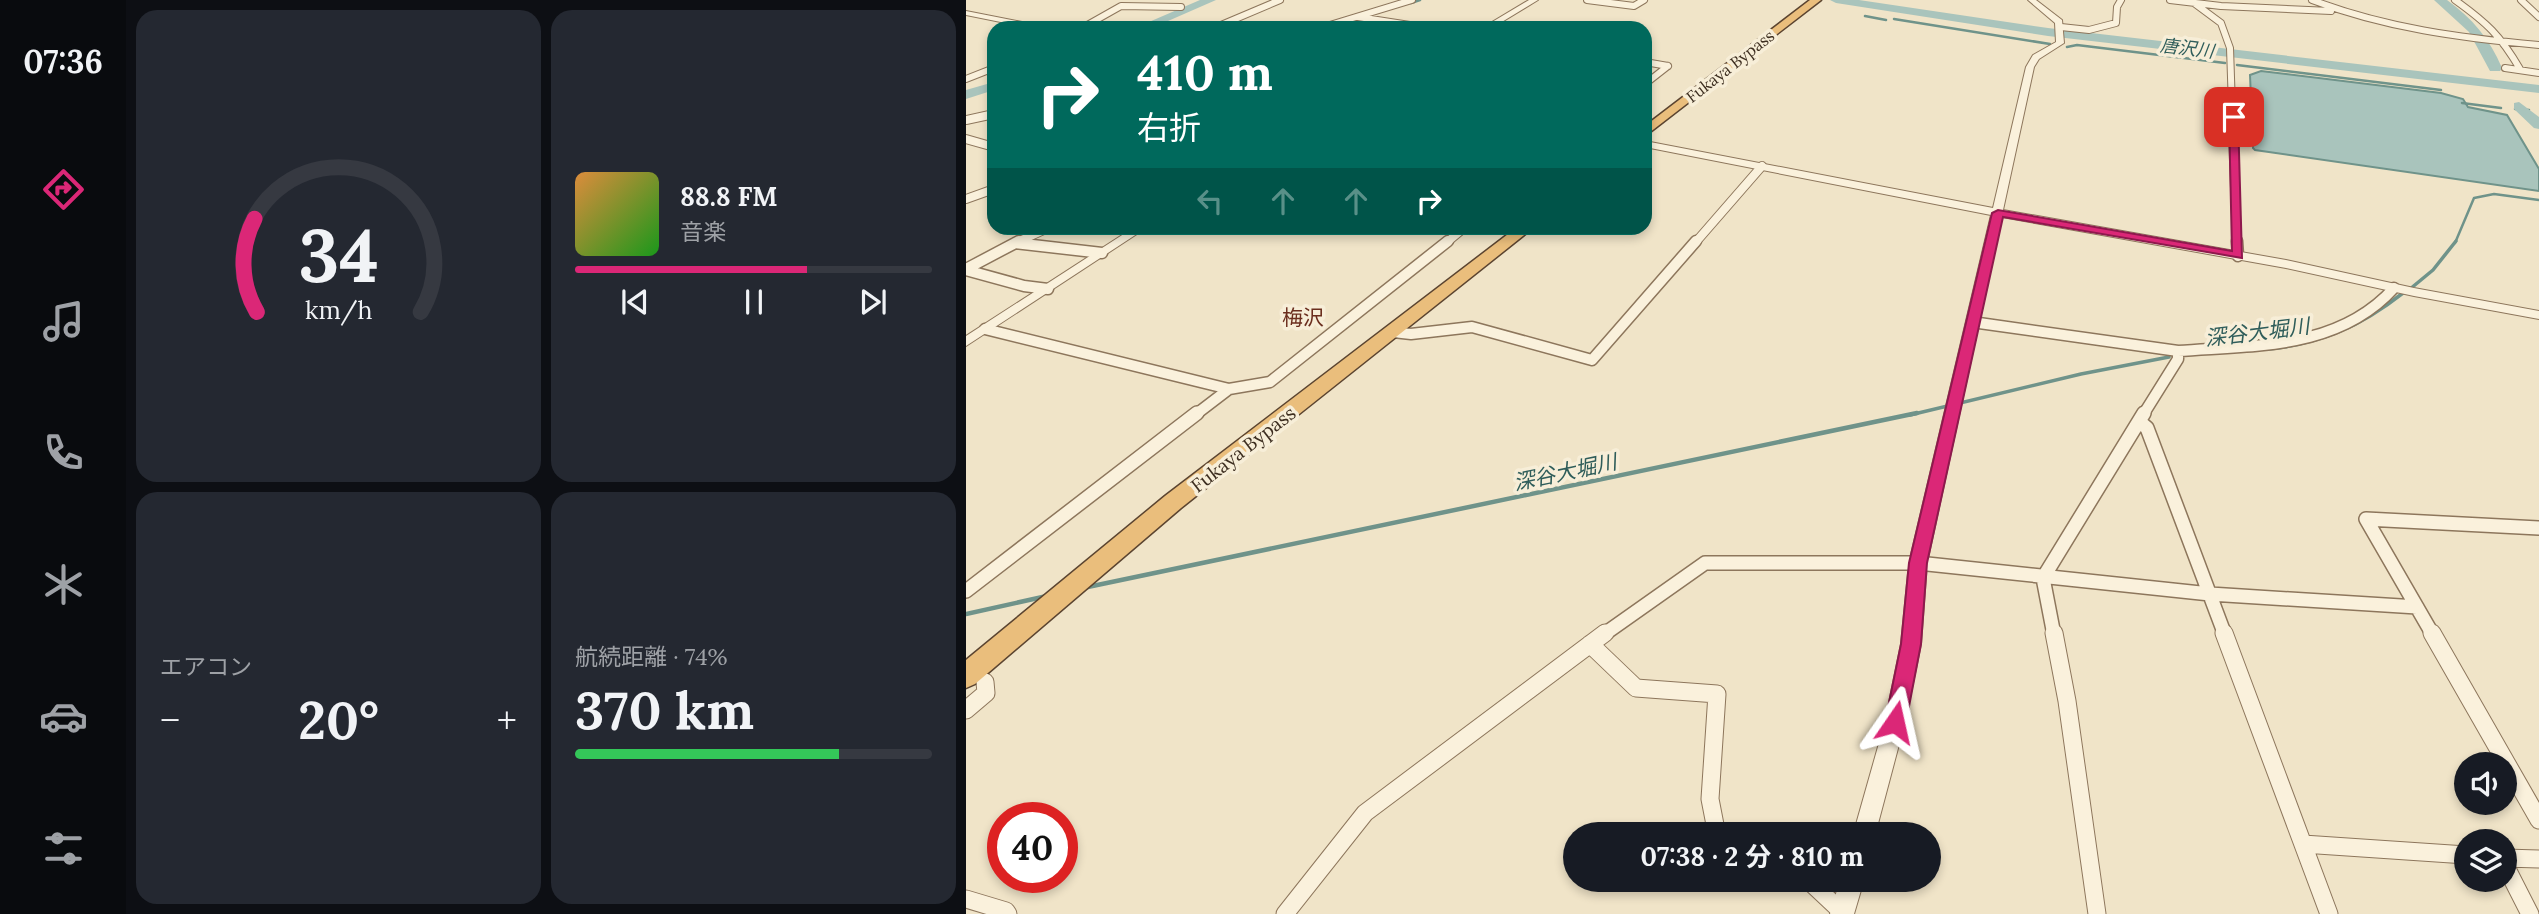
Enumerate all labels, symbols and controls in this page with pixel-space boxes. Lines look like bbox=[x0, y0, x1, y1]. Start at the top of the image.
street label: Fukaya Bypass bbox=[1682, 25, 1778, 107]
water label: 唐沢川 bbox=[2159, 33, 2217, 63]
text: 07:36 bbox=[23, 41, 103, 82]
text: 410 m bbox=[1137, 41, 1273, 103]
icon: right bbox=[1022, 49, 1113, 140]
pin bbox=[2204, 87, 2264, 147]
icon: arrive bbox=[2215, 98, 2253, 136]
text: 右折 bbox=[1137, 107, 1201, 148]
icon: directions bbox=[39, 165, 88, 214]
text: 88.8 FM bbox=[680, 180, 778, 213]
icon: left bbox=[1191, 182, 1229, 220]
icon: ahead bbox=[1264, 182, 1302, 220]
icon: ahead bbox=[1337, 182, 1375, 220]
icon: right bbox=[1410, 182, 1448, 220]
text: 34 bbox=[298, 210, 379, 303]
text: 音楽 bbox=[680, 217, 726, 246]
icon: previous bbox=[616, 283, 654, 321]
icon: pause bbox=[735, 283, 773, 321]
icon: next bbox=[854, 283, 892, 321]
text: km/h bbox=[305, 294, 372, 326]
icon: music bbox=[39, 297, 88, 346]
district label: 梅沢 bbox=[1282, 304, 1324, 331]
water label: 深谷大堀川 bbox=[2203, 312, 2313, 352]
street label: Fukaya Bypass bbox=[1186, 400, 1300, 497]
icon: phone bbox=[39, 428, 88, 477]
water label: 深谷大堀川 bbox=[1511, 447, 1621, 496]
icon: climate bbox=[39, 560, 88, 609]
text: 航続距離 · 74% bbox=[575, 642, 728, 671]
text: エアコン bbox=[160, 652, 252, 681]
text: 370 km bbox=[575, 677, 754, 743]
position arrow bbox=[1858, 685, 1932, 759]
text: 20° bbox=[298, 687, 379, 753]
icon: car bbox=[39, 692, 88, 741]
text: − bbox=[160, 696, 180, 744]
text: + bbox=[497, 696, 517, 744]
map controls bbox=[2454, 752, 2517, 892]
button: sound bbox=[2454, 752, 2517, 815]
speed limit sign: 40 bbox=[987, 802, 1078, 893]
icon: filters bbox=[39, 824, 88, 873]
button: layers bbox=[2454, 829, 2517, 892]
text: 07:38 · 2 分 · 810 m bbox=[1640, 840, 1864, 873]

